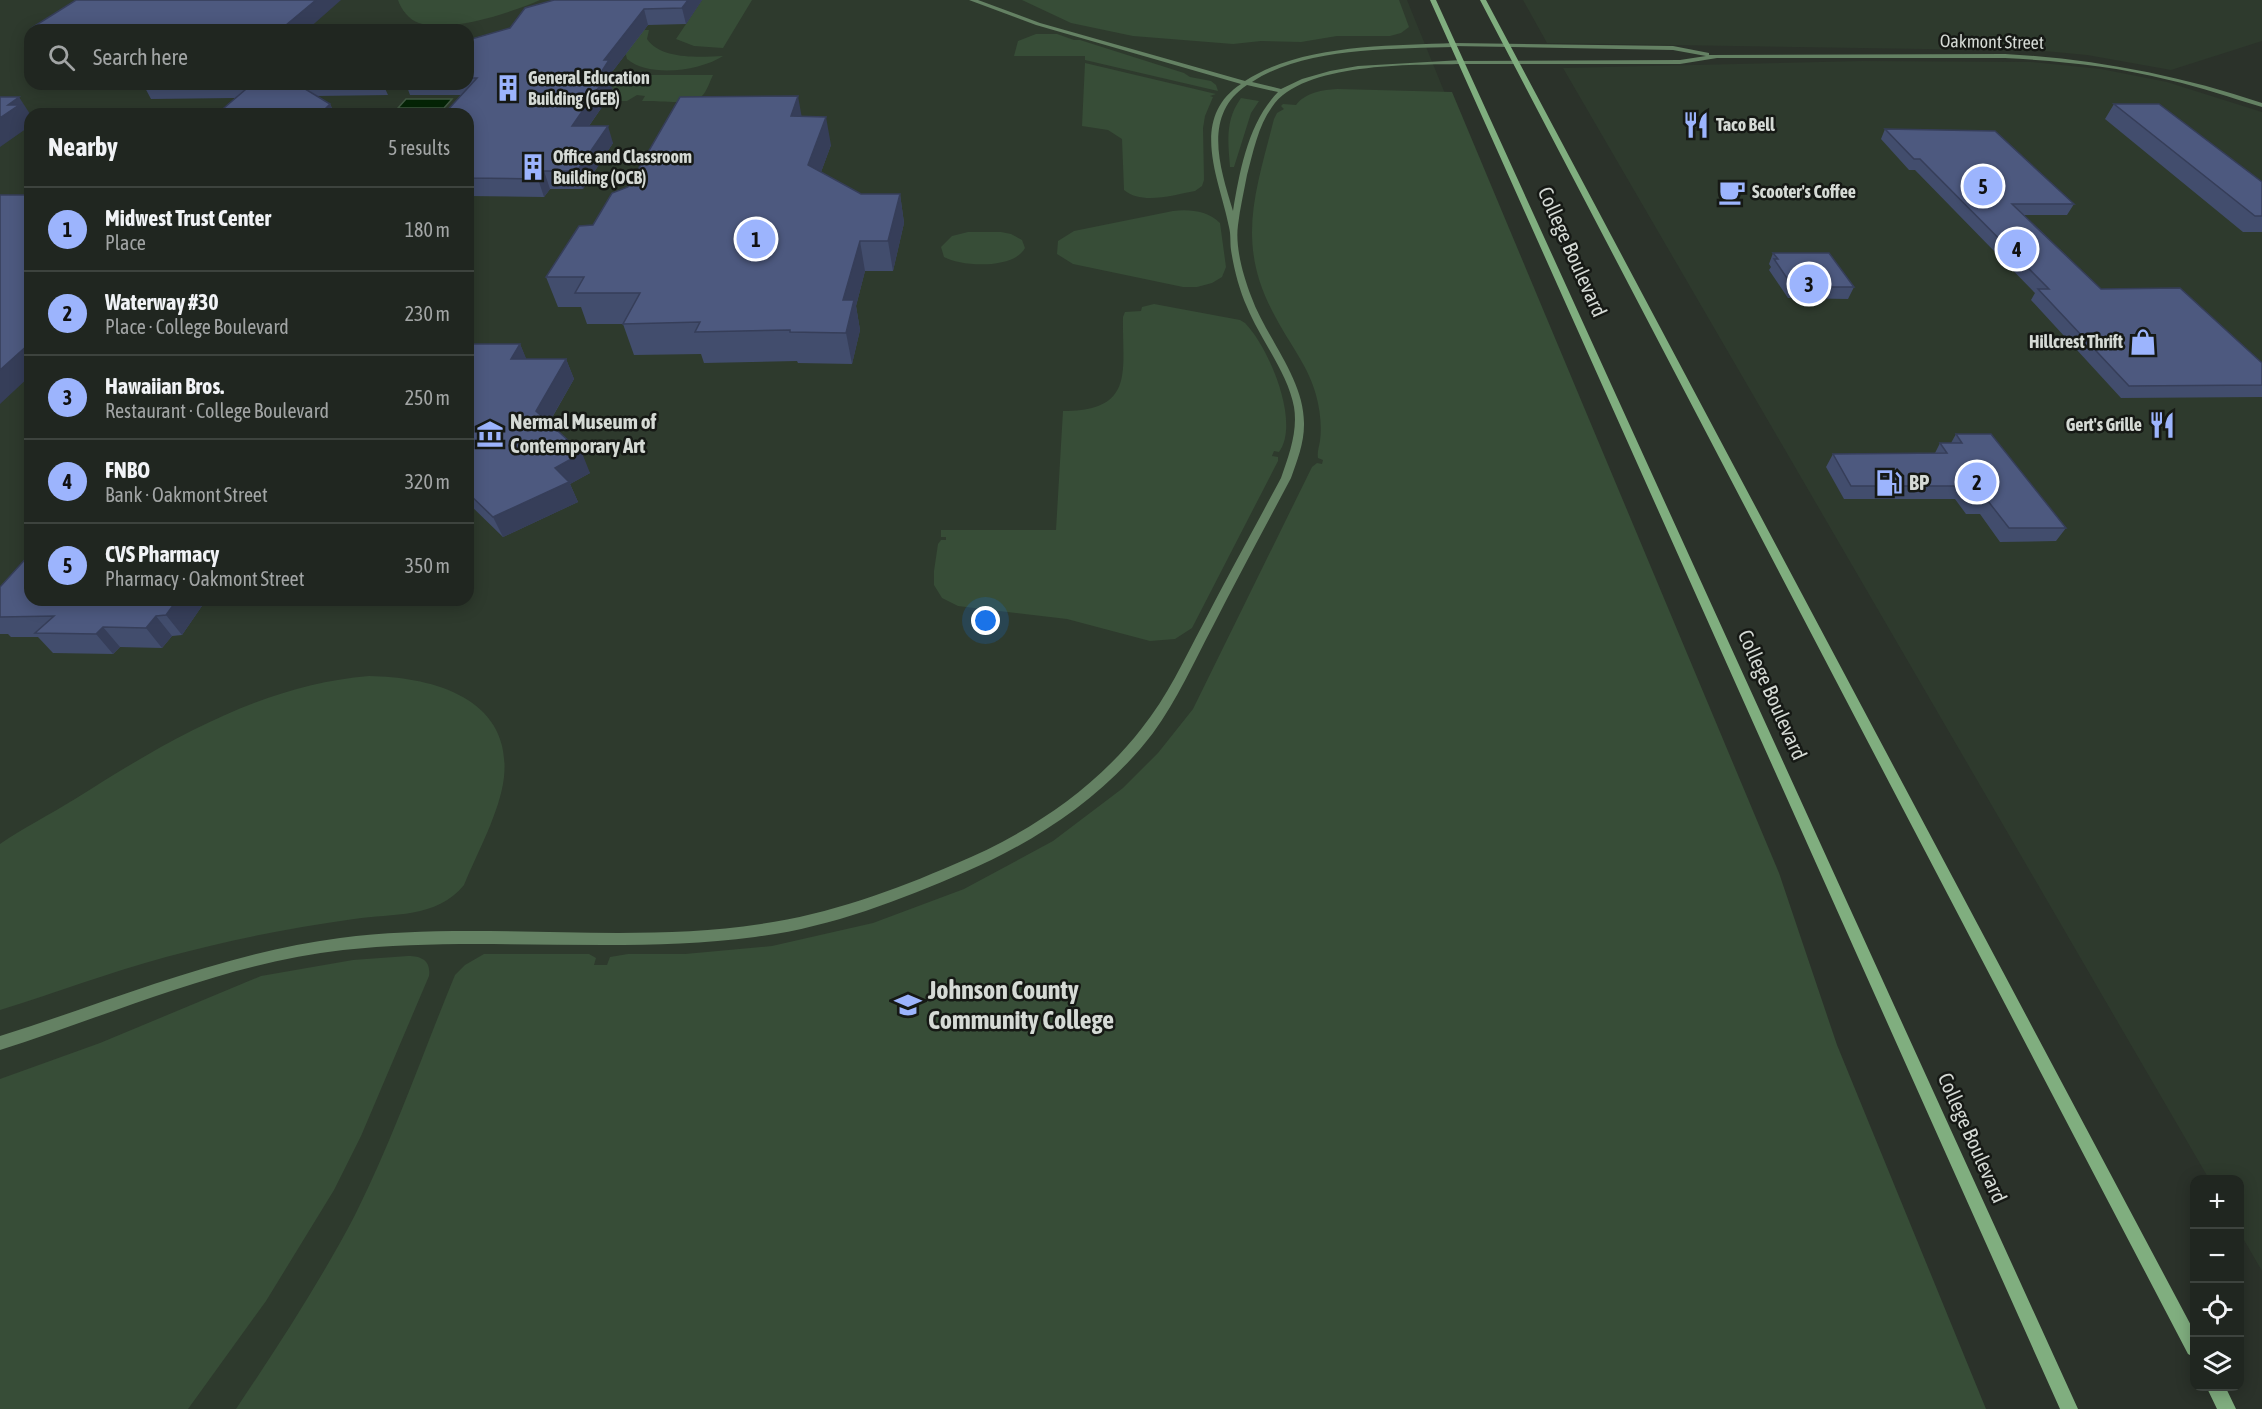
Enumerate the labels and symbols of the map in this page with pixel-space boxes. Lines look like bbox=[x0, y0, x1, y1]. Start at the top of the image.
street label: Oakmont Street bbox=[1940, 30, 2044, 53]
place label: General Education Building (GEB) bbox=[528, 67, 650, 109]
building icon: General Education Building (GEB) bbox=[493, 73, 523, 103]
restaurant icon: Taco Bell bbox=[1681, 110, 1711, 140]
place label: Taco Bell bbox=[1716, 114, 1775, 135]
place label: Office and Classroom Building (OCB) bbox=[553, 146, 692, 188]
building icon: Office and Classroom Building (OCB) bbox=[518, 152, 548, 182]
pin: 5 bbox=[1964, 164, 2002, 208]
cafe icon: Scooter's Coffee bbox=[1717, 177, 1747, 207]
place label: Scooter's Coffee bbox=[1752, 181, 1856, 202]
street label: College Boulevard bbox=[1534, 183, 1612, 320]
pin: 1 bbox=[736, 216, 776, 262]
pin: 4 bbox=[1998, 226, 2036, 272]
pin: 3 bbox=[1790, 262, 1828, 306]
shop icon: Hillcrest Thrift bbox=[2128, 327, 2158, 357]
place label: Hillcrest Thrift bbox=[2029, 331, 2124, 352]
place label: Nermal Museum of Contemporary Art bbox=[510, 409, 657, 457]
restaurant icon: Gert's Grille bbox=[2147, 410, 2177, 440]
place label: Gert's Grille bbox=[2066, 414, 2142, 435]
museum icon: Nermal Museum of Contemporary Art bbox=[475, 419, 505, 449]
pin: 2 bbox=[1958, 460, 1996, 504]
fuel station icon: BP bbox=[1874, 468, 1904, 498]
place label: BP bbox=[1909, 470, 1930, 494]
your location bbox=[971, 606, 1000, 635]
street label: College Boulevard bbox=[1734, 626, 1812, 763]
place label: Johnson County Community College bbox=[927, 975, 1114, 1035]
school or university icon: Johnson County Community College bbox=[893, 990, 923, 1020]
street label: College Boulevard bbox=[1934, 1069, 2012, 1206]

